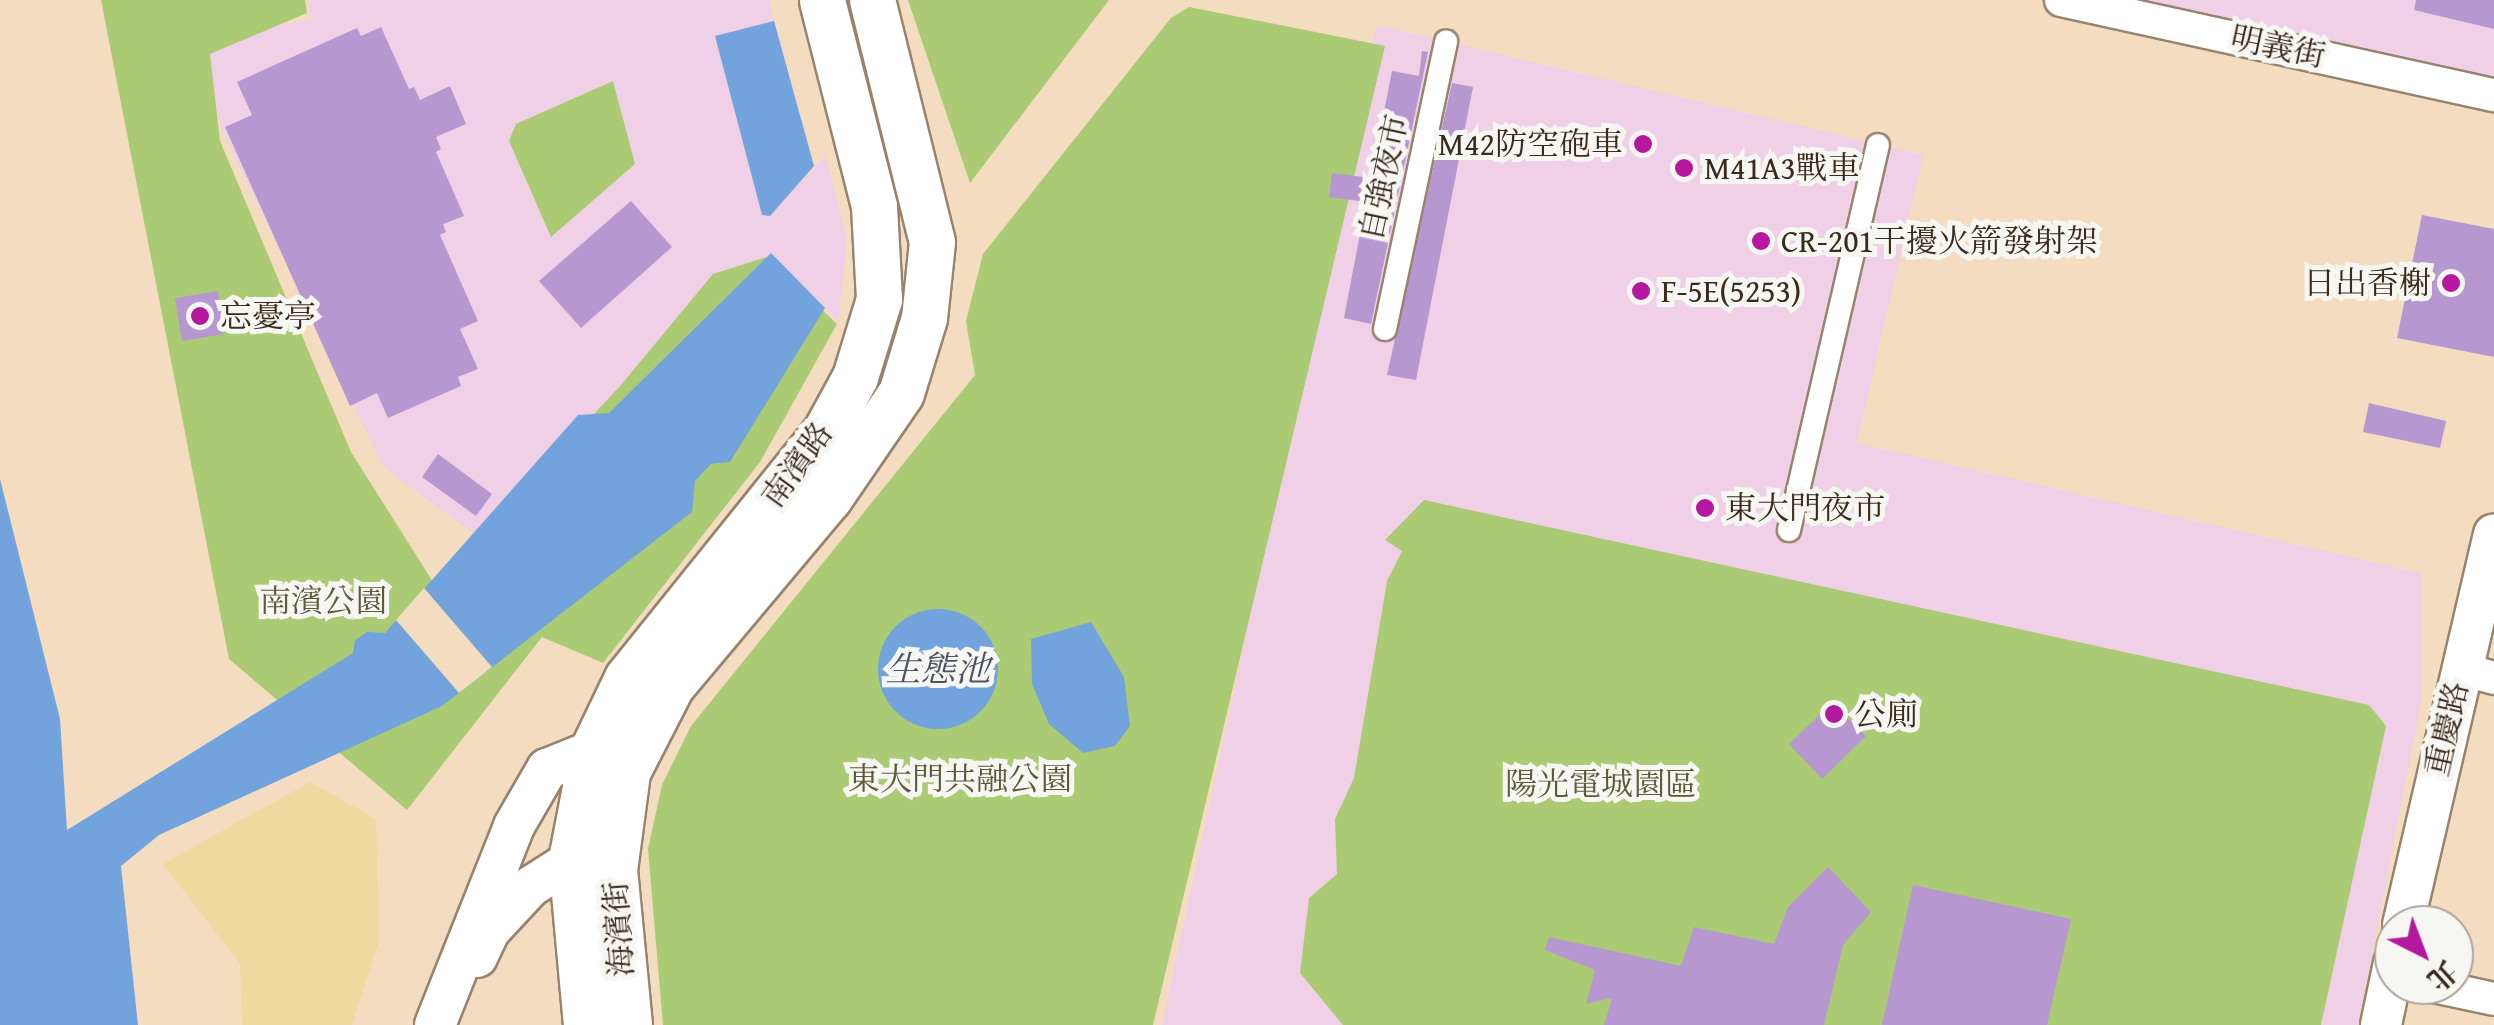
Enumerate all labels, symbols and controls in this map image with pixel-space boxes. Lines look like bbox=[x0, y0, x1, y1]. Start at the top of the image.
street label: 明義街 bbox=[2227, 18, 2329, 76]
street label: 自強夜市 bbox=[1352, 111, 1416, 245]
place label: M42防空砲車 bbox=[1438, 125, 1623, 163]
marker: M42防空砲車 bbox=[1632, 133, 1654, 155]
place label: M41A3戰車 bbox=[1704, 149, 1860, 187]
marker: M41A3戰車 bbox=[1673, 157, 1695, 179]
place label: CR-201干擾火箭發射架 bbox=[1781, 222, 2098, 260]
marker: CR-201干擾火箭發射架 bbox=[1750, 230, 1772, 252]
place label: 日出香榭 bbox=[2303, 264, 2431, 302]
place label: F-5E(5253) bbox=[1661, 272, 1801, 310]
marker: 日出香榭 bbox=[2440, 272, 2462, 294]
marker: F-5E(5253) bbox=[1630, 280, 1652, 302]
place label: 忘憂亭 bbox=[220, 297, 316, 335]
marker: 忘憂亭 bbox=[189, 305, 211, 327]
street label: 南濱路 bbox=[753, 415, 841, 515]
place label: 東大門夜市 bbox=[1725, 489, 1885, 527]
marker: 東大門夜市 bbox=[1694, 497, 1716, 519]
park label: 南濱公園 bbox=[259, 582, 387, 620]
water label: 生態池 bbox=[886, 648, 990, 690]
street label: 重慶路 bbox=[2417, 678, 2477, 780]
place label: 公廁 bbox=[1854, 695, 1918, 733]
marker: 公廁 bbox=[1823, 703, 1845, 725]
park label: 東大門共融公園 bbox=[848, 760, 1072, 798]
park label: 陽光電城園區 bbox=[1505, 765, 1697, 803]
street label: 海濱街 bbox=[596, 880, 642, 978]
north arrow bbox=[2374, 905, 2474, 1005]
text: 北 bbox=[2419, 952, 2467, 1001]

